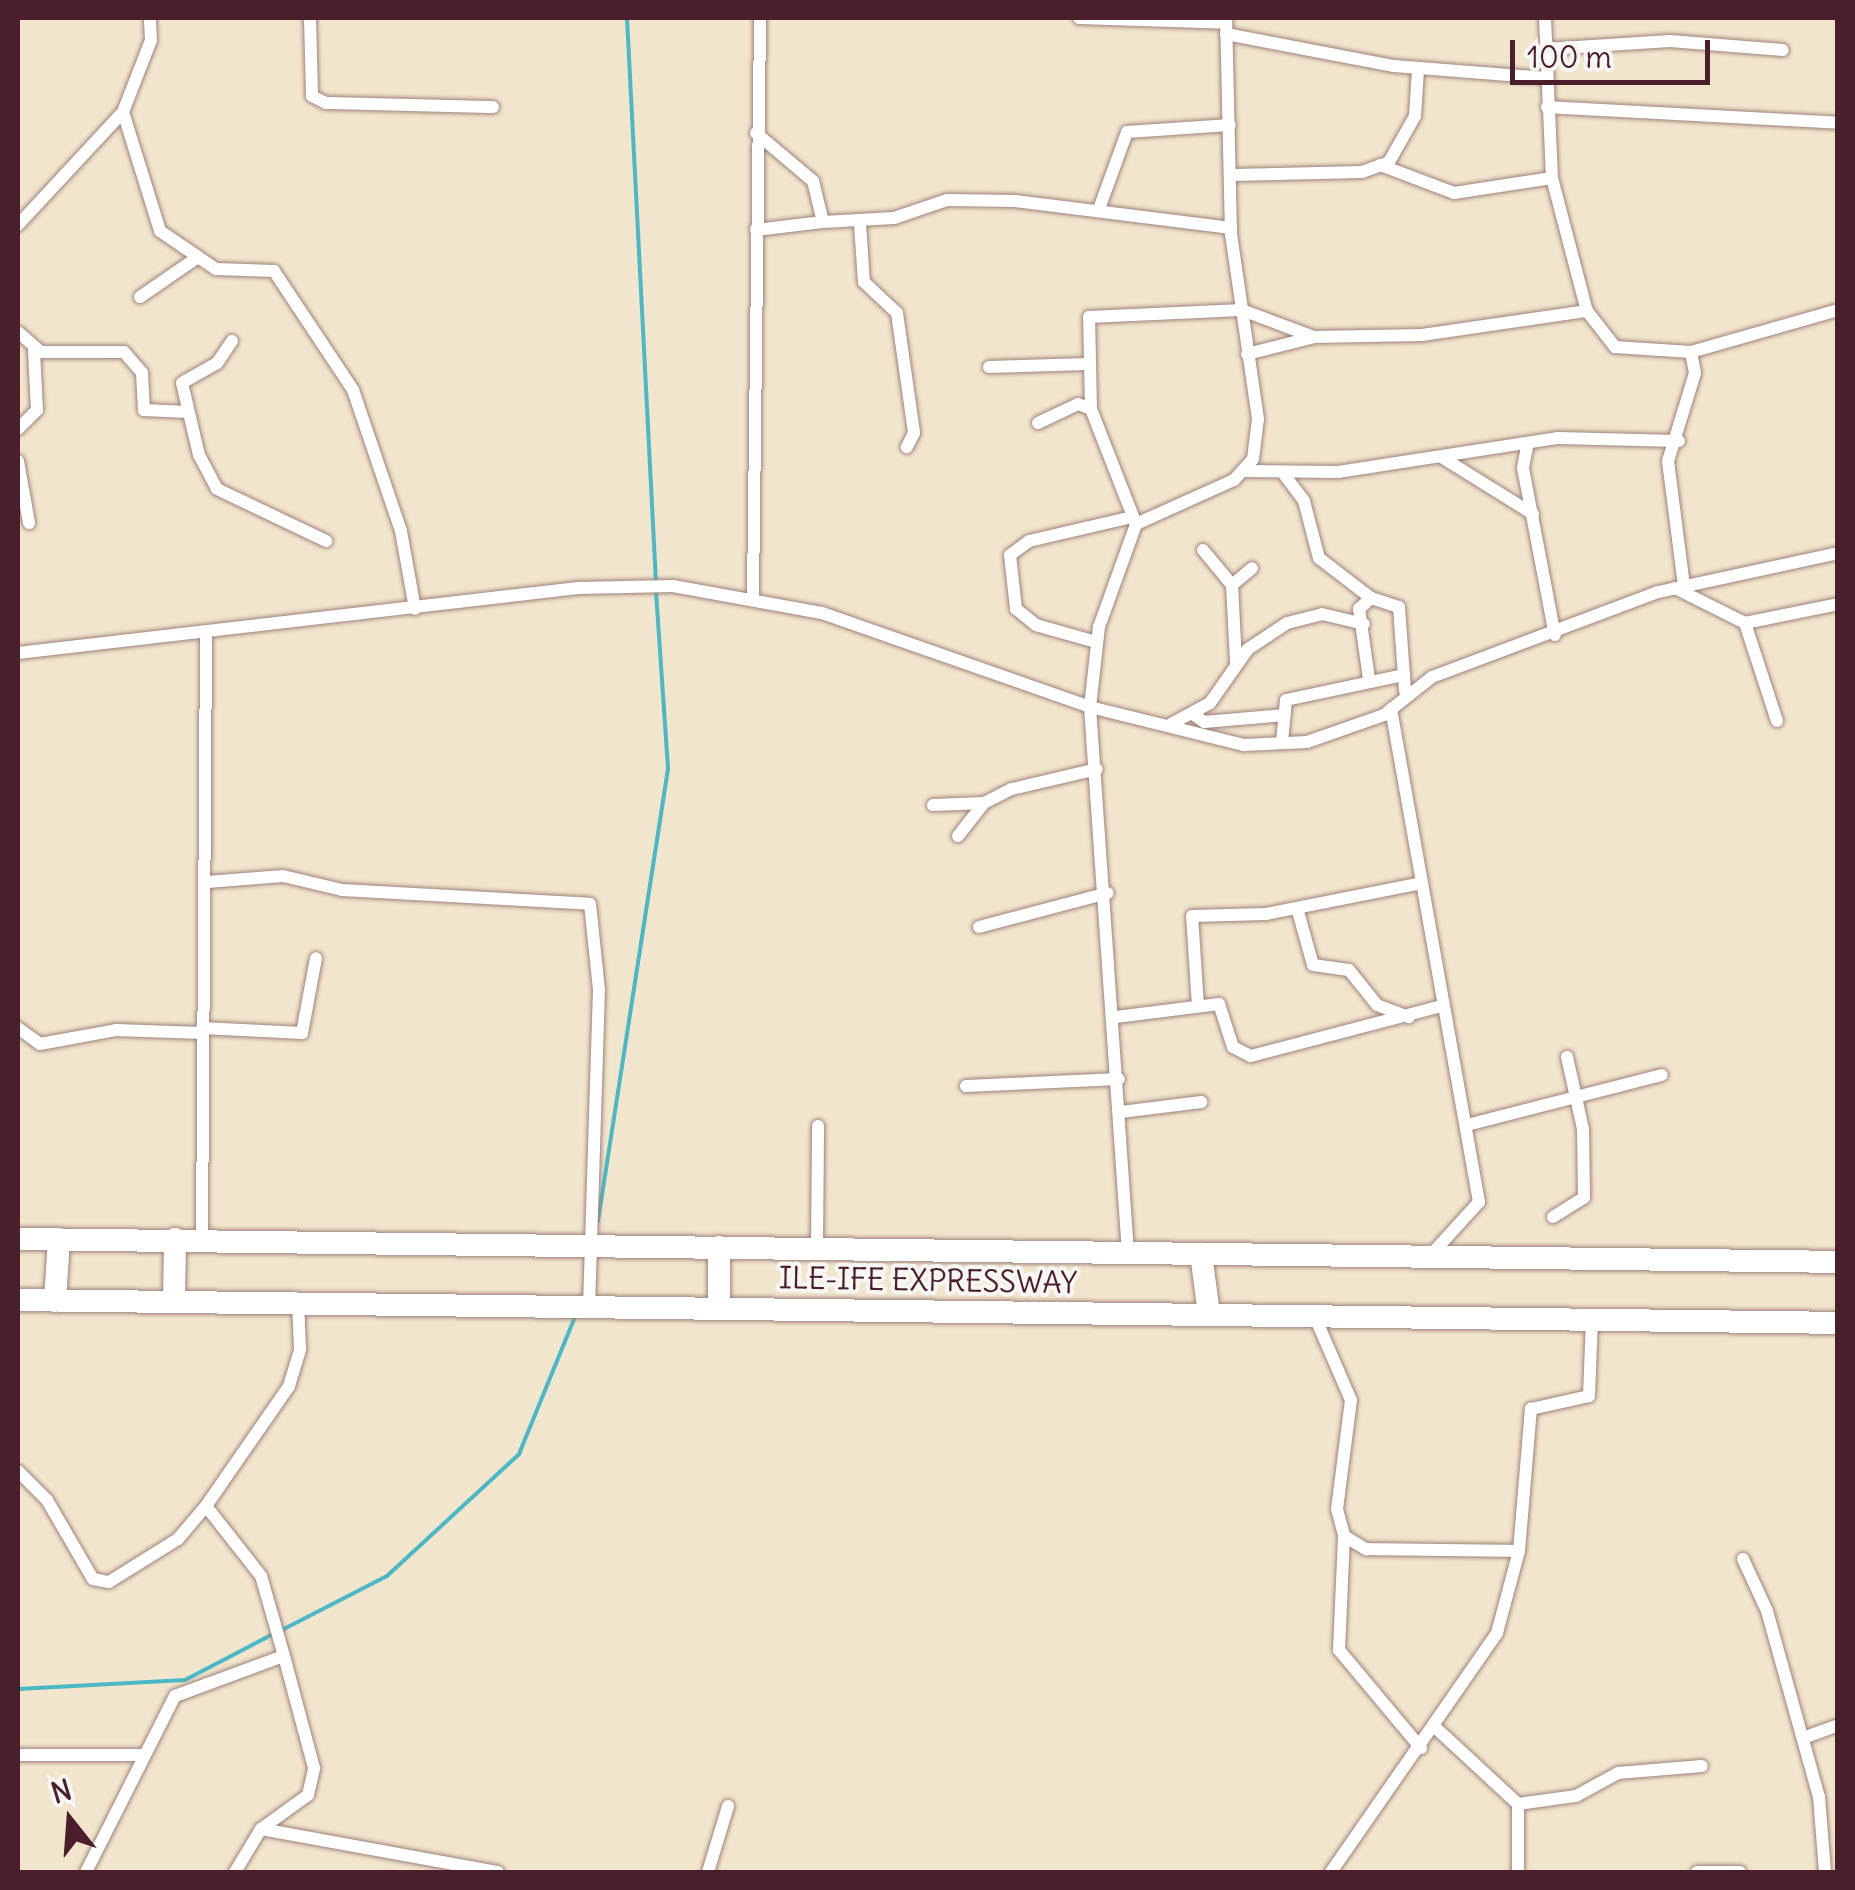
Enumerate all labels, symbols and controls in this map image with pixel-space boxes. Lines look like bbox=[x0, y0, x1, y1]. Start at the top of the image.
scale bar bbox=[1515, 20, 1715, 82]
text: 100 m bbox=[1527, 38, 1612, 76]
street label: ILE-IFE EXPRESSWAY bbox=[779, 1259, 1077, 1301]
north arrow bbox=[20, 1770, 120, 1870]
text: N bbox=[47, 1771, 76, 1811]

